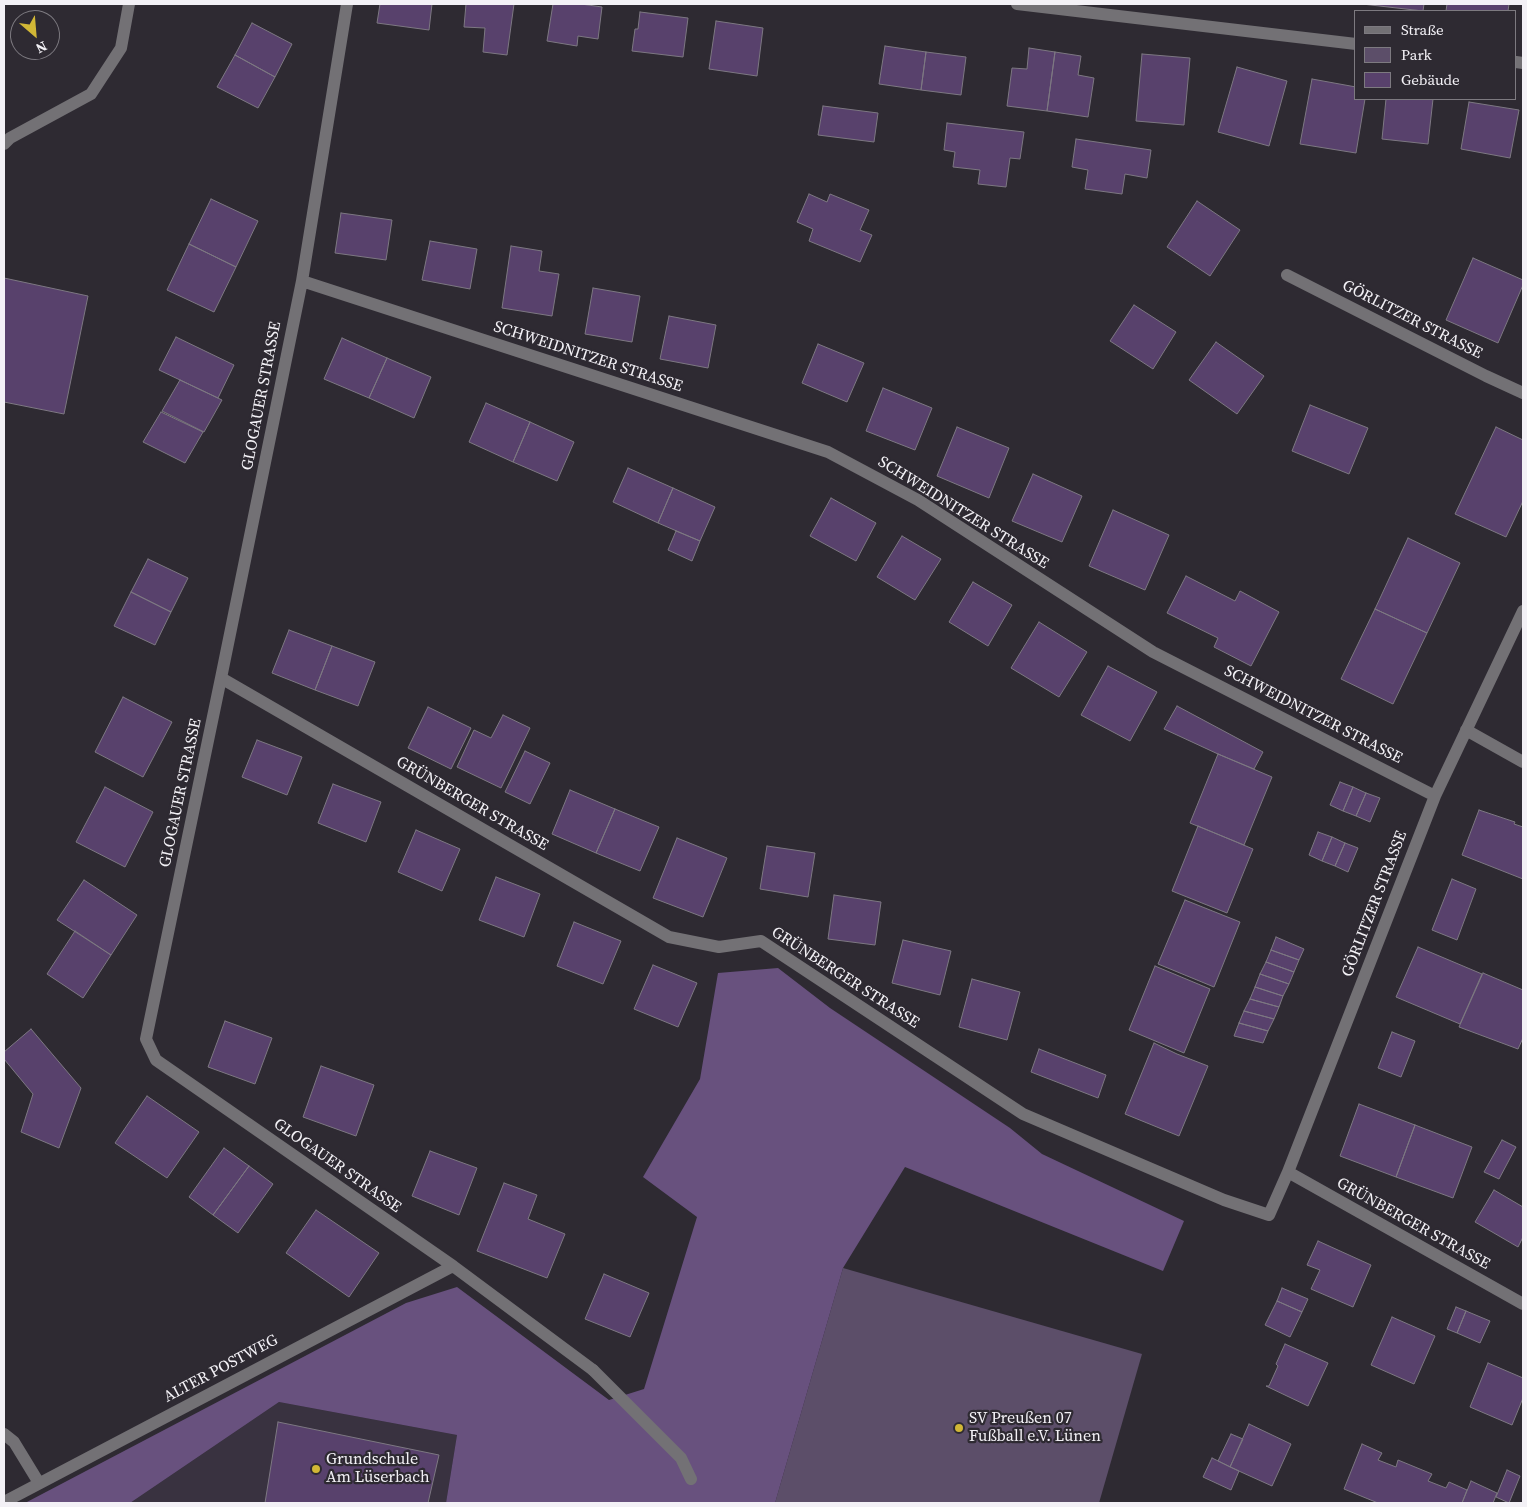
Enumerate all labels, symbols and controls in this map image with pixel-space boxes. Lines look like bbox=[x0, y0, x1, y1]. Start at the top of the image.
north arrow bbox=[10, 10, 60, 60]
legend bbox=[1354, 10, 1517, 100]
text: Straße bbox=[1401, 19, 1444, 40]
text: N bbox=[32, 36, 50, 59]
text: Park bbox=[1401, 44, 1432, 65]
text: Gebäude bbox=[1401, 69, 1460, 90]
street label: GÖRLITZER STRASSE bbox=[1339, 276, 1485, 364]
street label: SCHWEIDNITZER STRASSE bbox=[491, 317, 685, 397]
street label: GLOGAUER STRASSE bbox=[238, 320, 286, 472]
street label: SCHWEIDNITZER STRASSE bbox=[874, 453, 1052, 573]
street label: SCHWEIDNITZER STRASSE bbox=[1221, 662, 1405, 768]
street label: GLOGAUER STRASSE bbox=[156, 717, 206, 869]
street label: GRÜNBERGER STRASSE bbox=[393, 753, 551, 855]
street label: GÖRLITZER STRASSE bbox=[1338, 828, 1412, 980]
street label: GRÜNBERGER STRASSE bbox=[768, 923, 922, 1033]
street label: GLOGAUER STRASSE bbox=[269, 1115, 405, 1217]
street label: GRÜNBERGER STRASSE bbox=[1333, 1174, 1493, 1274]
street label: ALTER POSTWEG bbox=[161, 1331, 281, 1407]
place label: SV Preußen 07 Fußball e.V. Lünen bbox=[969, 1409, 1101, 1447]
marker: SV Preußen 07 Fußball e.V. Lünen bbox=[953, 1422, 965, 1434]
place label: Grundschule Am Lüserbach bbox=[326, 1450, 430, 1488]
marker: Grundschule Am Lüserbach bbox=[310, 1463, 322, 1475]

